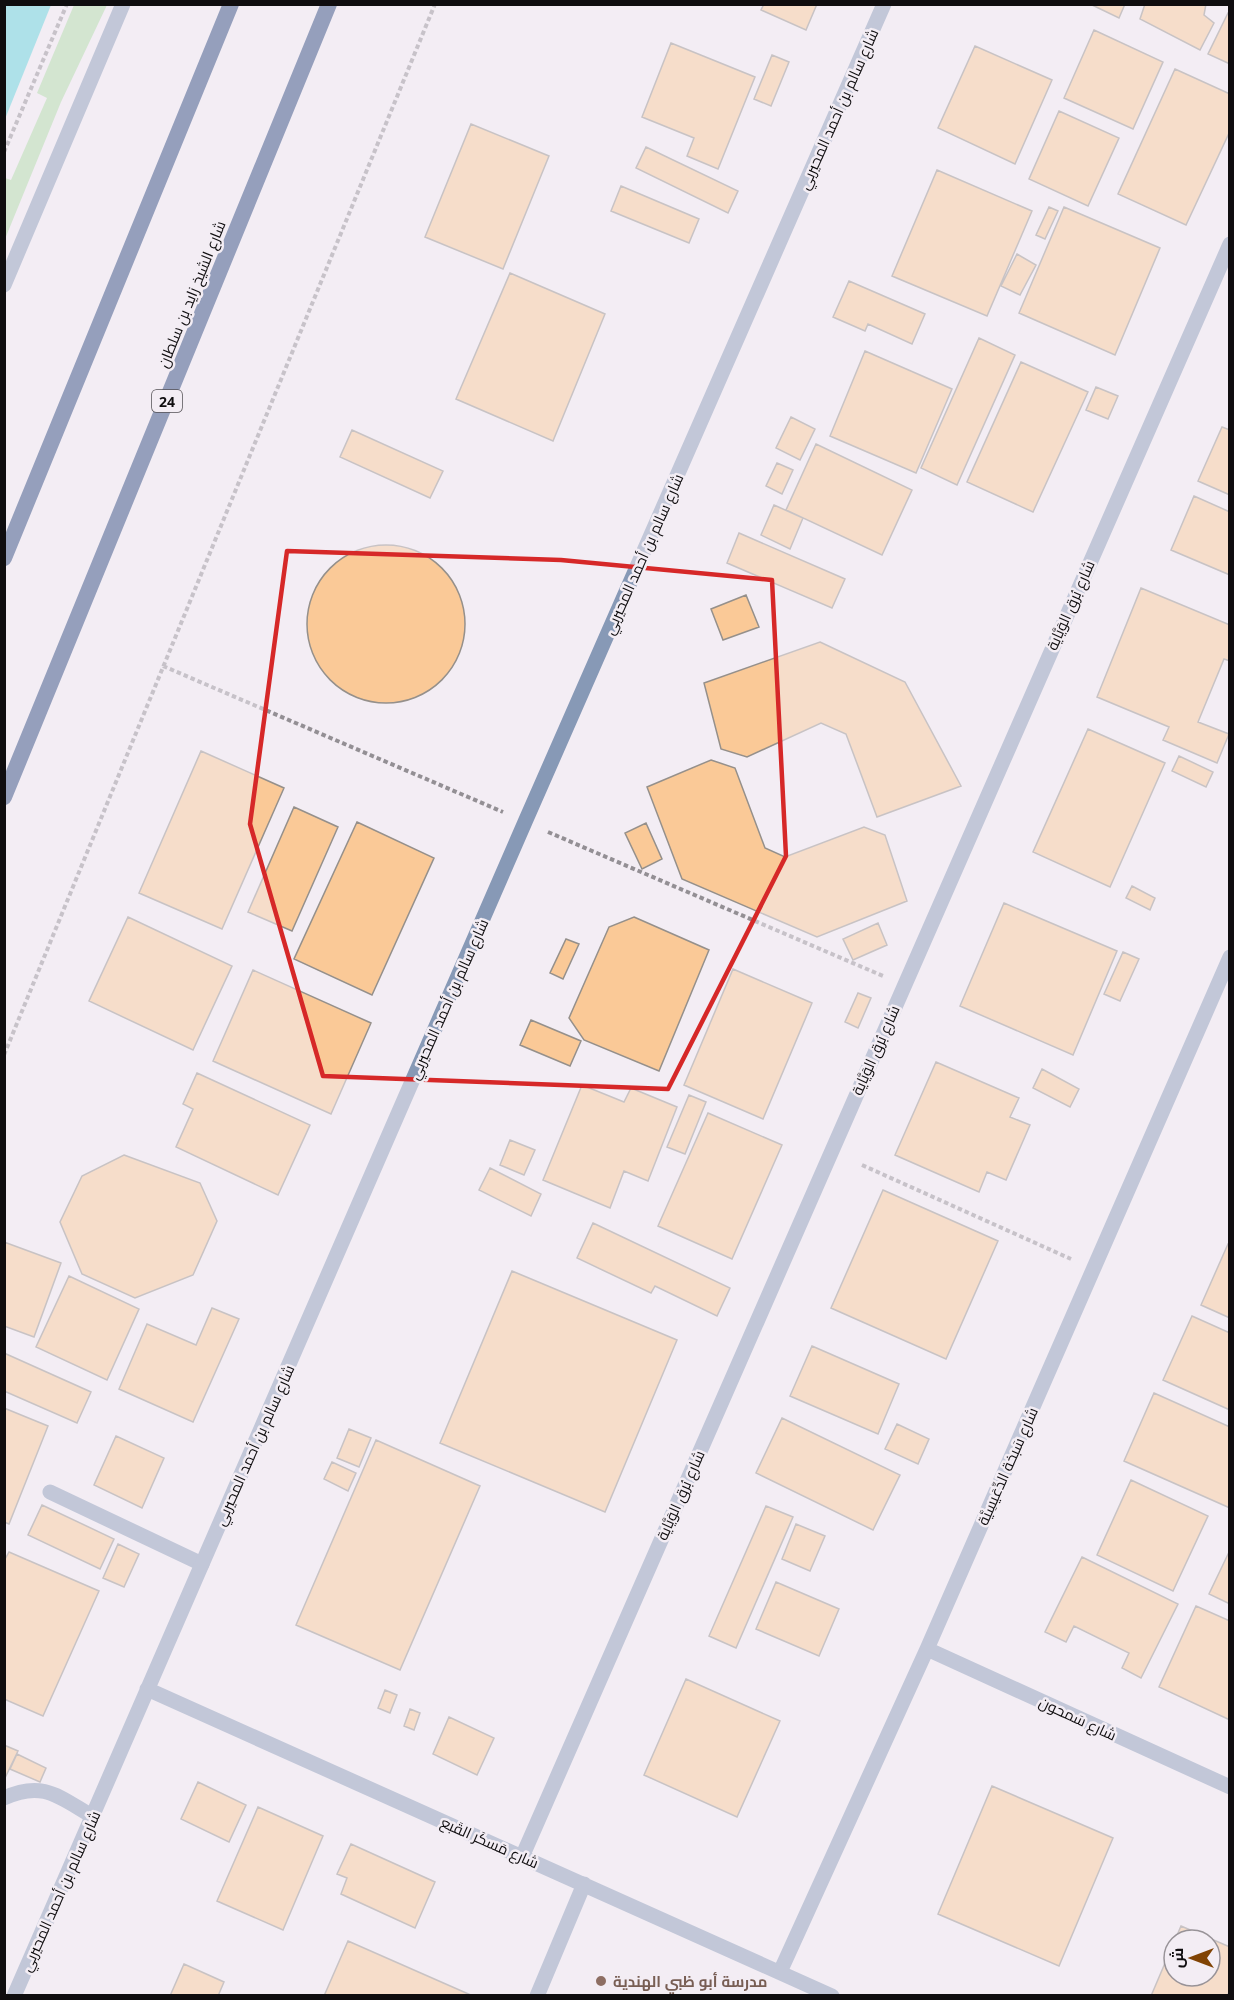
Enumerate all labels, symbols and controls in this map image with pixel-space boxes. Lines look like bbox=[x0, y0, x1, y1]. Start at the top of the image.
street label: شارع سالم بن أحمد المحيربي bbox=[793, 25, 885, 194]
street label: شارع الشيخ زايد بن سلطان bbox=[152, 218, 231, 371]
road number: 24 bbox=[152, 390, 182, 412]
street label: شارع سالم بن أحمد المحيربي bbox=[598, 470, 690, 639]
street label: شارع بُرق الوَيَّاية bbox=[1041, 557, 1101, 654]
street label: شارع سالم بن أحمد المحيربي bbox=[403, 915, 495, 1084]
street label: شارع بُرق الوَيَّاية bbox=[846, 1002, 906, 1099]
street label: شارع سالم بن أحمد المحيربي bbox=[209, 1361, 301, 1530]
street label: شارع سَبخة الدِّعَيسِيَّة bbox=[972, 1404, 1044, 1529]
street label: شارع بُرق الوَيَّاية bbox=[651, 1447, 711, 1544]
street label: شارع سَمحون bbox=[1035, 1691, 1120, 1746]
street label: شارع سالم بن أحمد المحيربي bbox=[15, 1807, 107, 1976]
street label: شارع مَسكَر القَبع bbox=[437, 1811, 542, 1874]
north arrow bbox=[1162, 1928, 1222, 1988]
text: ش bbox=[1166, 1948, 1188, 1968]
place label: مدرسة أبو ظبي الهندية bbox=[613, 1971, 767, 1994]
marker: مدرسة أبو ظبي الهندية bbox=[594, 1974, 608, 1988]

